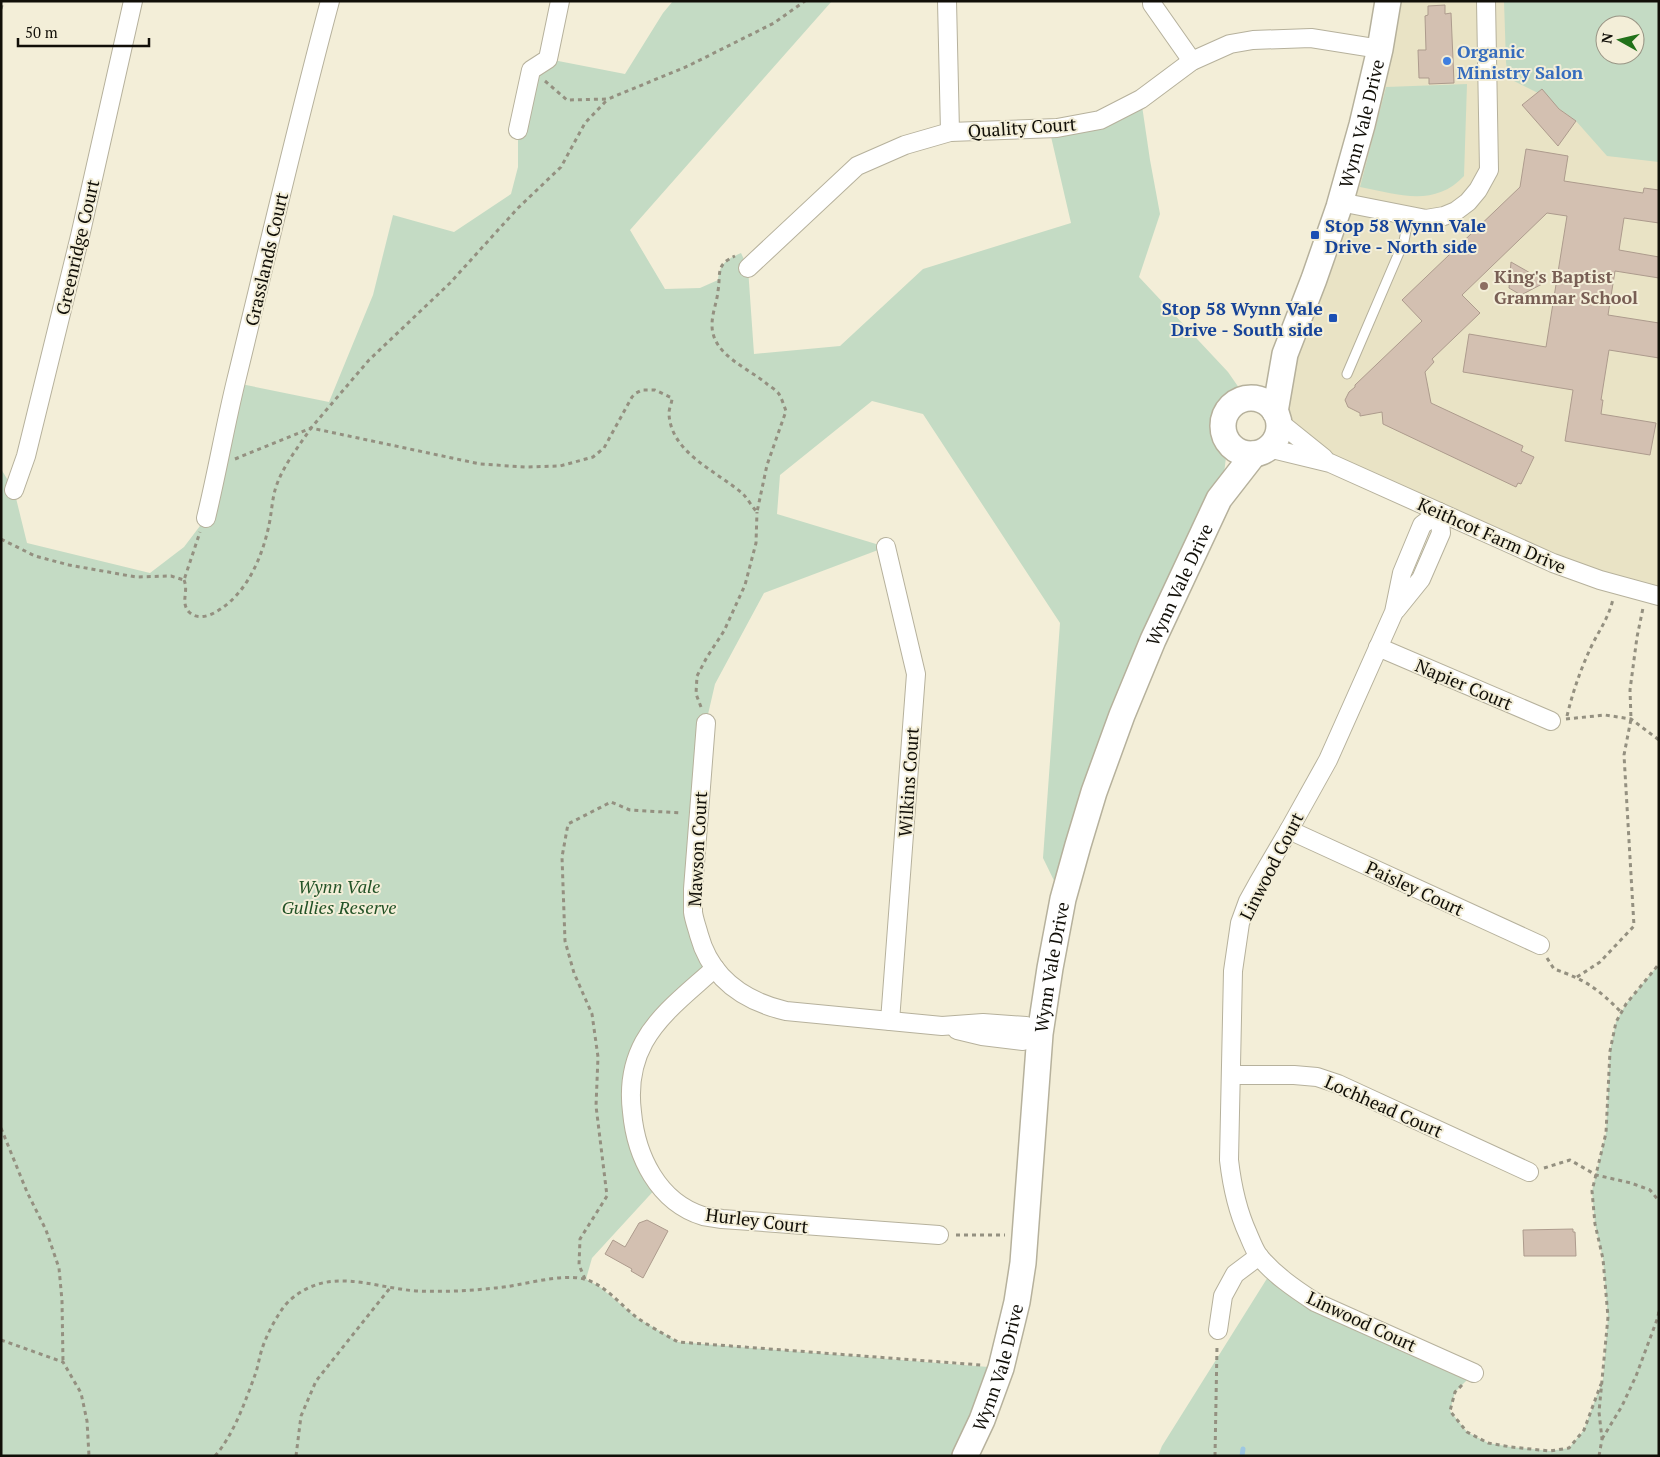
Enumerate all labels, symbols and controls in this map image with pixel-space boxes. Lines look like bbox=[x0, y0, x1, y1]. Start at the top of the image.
scale bar bbox=[18, 15, 149, 47]
north arrow bbox=[1595, 15, 1645, 65]
text: 50 m bbox=[25, 22, 58, 42]
text: N bbox=[1596, 31, 1617, 45]
place label: Organic Ministry Salon bbox=[1457, 39, 1584, 84]
marker: Organic Ministry Salon bbox=[1441, 55, 1453, 67]
street label: Wynn Vale Drive bbox=[1333, 57, 1389, 190]
street label: Quality Court bbox=[967, 111, 1077, 143]
street label: Greenridge Court bbox=[50, 177, 104, 317]
street label: Grasslands Court bbox=[239, 190, 293, 328]
place label: Stop 58 Wynn Vale Drive - North side bbox=[1325, 213, 1487, 258]
marker: Stop 58 Wynn Vale Drive - North side bbox=[1309, 229, 1321, 241]
place label: King's Baptist Grammar School bbox=[1494, 264, 1638, 309]
marker: King's Baptist Grammar School bbox=[1478, 280, 1490, 292]
place label: Stop 58 Wynn Vale Drive - South side bbox=[1162, 296, 1323, 341]
marker: Stop 58 Wynn Vale Drive - South side bbox=[1327, 312, 1339, 324]
street label: Keithcot Farm Drive bbox=[1414, 492, 1570, 578]
street label: Wynn Vale Drive bbox=[1140, 520, 1218, 649]
street label: Napier Court bbox=[1412, 653, 1517, 715]
street label: Wilkins Court bbox=[892, 726, 924, 838]
street label: Mawson Court bbox=[682, 790, 712, 907]
street label: Linwood Court bbox=[1233, 808, 1309, 924]
street label: Paisley Court bbox=[1362, 855, 1468, 921]
park label: Wynn Vale Gullies Reserve bbox=[282, 874, 396, 919]
street label: Wynn Vale Drive bbox=[1028, 900, 1074, 1034]
street label: Lochhead Court bbox=[1321, 1069, 1447, 1143]
street label: Hurley Court bbox=[704, 1202, 810, 1238]
street label: Linwood Court bbox=[1303, 1285, 1421, 1357]
street label: Wynn Vale Drive bbox=[967, 1301, 1028, 1435]

